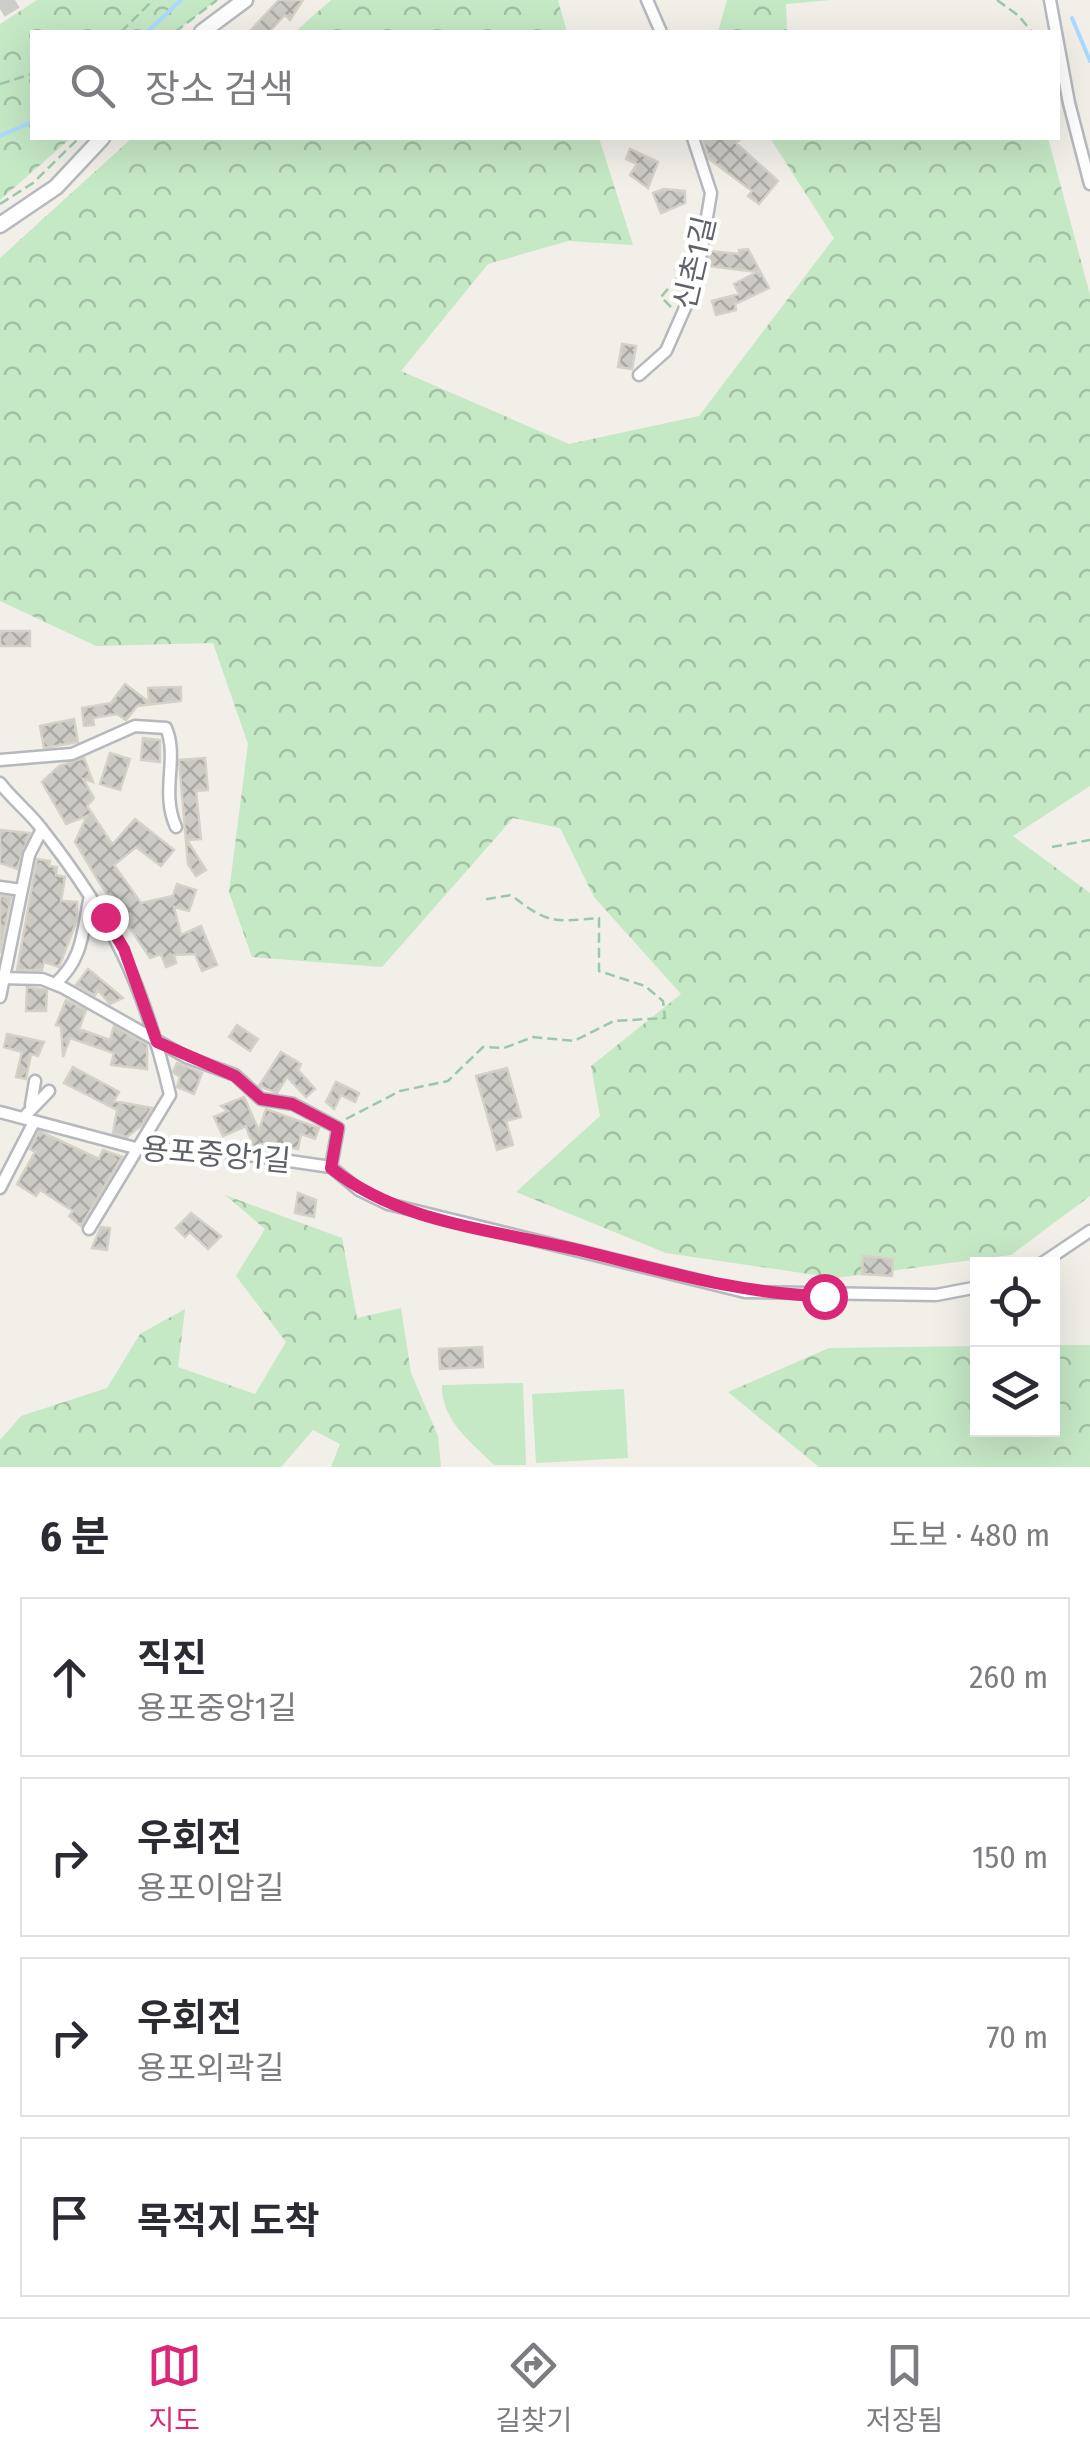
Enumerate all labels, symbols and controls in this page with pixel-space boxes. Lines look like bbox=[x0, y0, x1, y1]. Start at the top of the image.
search box bbox=[30, 30, 1060, 140]
icon: search bbox=[65, 58, 120, 113]
text: 장소 검색 bbox=[145, 66, 294, 112]
street label: 신촌1길 bbox=[667, 213, 723, 313]
route end bbox=[83, 895, 129, 941]
street label: 용포중앙1길 bbox=[140, 1131, 292, 1179]
map controls bbox=[970, 1257, 1060, 1437]
button: locate bbox=[970, 1257, 1060, 1347]
route start bbox=[802, 1274, 848, 1320]
button: layers bbox=[970, 1347, 1060, 1437]
text: 6 분 bbox=[40, 1512, 109, 1562]
text: 도보 · 480 m bbox=[889, 1516, 1050, 1554]
text: 직진 bbox=[137, 1635, 207, 1681]
icon: ahead bbox=[42, 1650, 97, 1705]
text: 260 m bbox=[969, 1658, 1048, 1696]
text: 용포중앙1길 bbox=[137, 1689, 297, 1727]
text: 우회전 bbox=[137, 1815, 242, 1861]
icon: right bbox=[42, 1830, 97, 1885]
text: 150 m bbox=[972, 1838, 1048, 1876]
text: 용포이암길 bbox=[137, 1869, 284, 1907]
text: 우회전 bbox=[137, 1995, 242, 2041]
icon: right bbox=[42, 2010, 97, 2065]
text: 70 m bbox=[987, 2018, 1048, 2056]
text: 용포외곽길 bbox=[137, 2049, 284, 2087]
icon: arrive bbox=[42, 2190, 97, 2245]
text: 목적지 도착 bbox=[137, 2198, 320, 2244]
tab: 지도 bbox=[147, 2338, 202, 2438]
tab: 길찾기 bbox=[495, 2338, 572, 2438]
tab: 저장됨 bbox=[866, 2338, 943, 2438]

